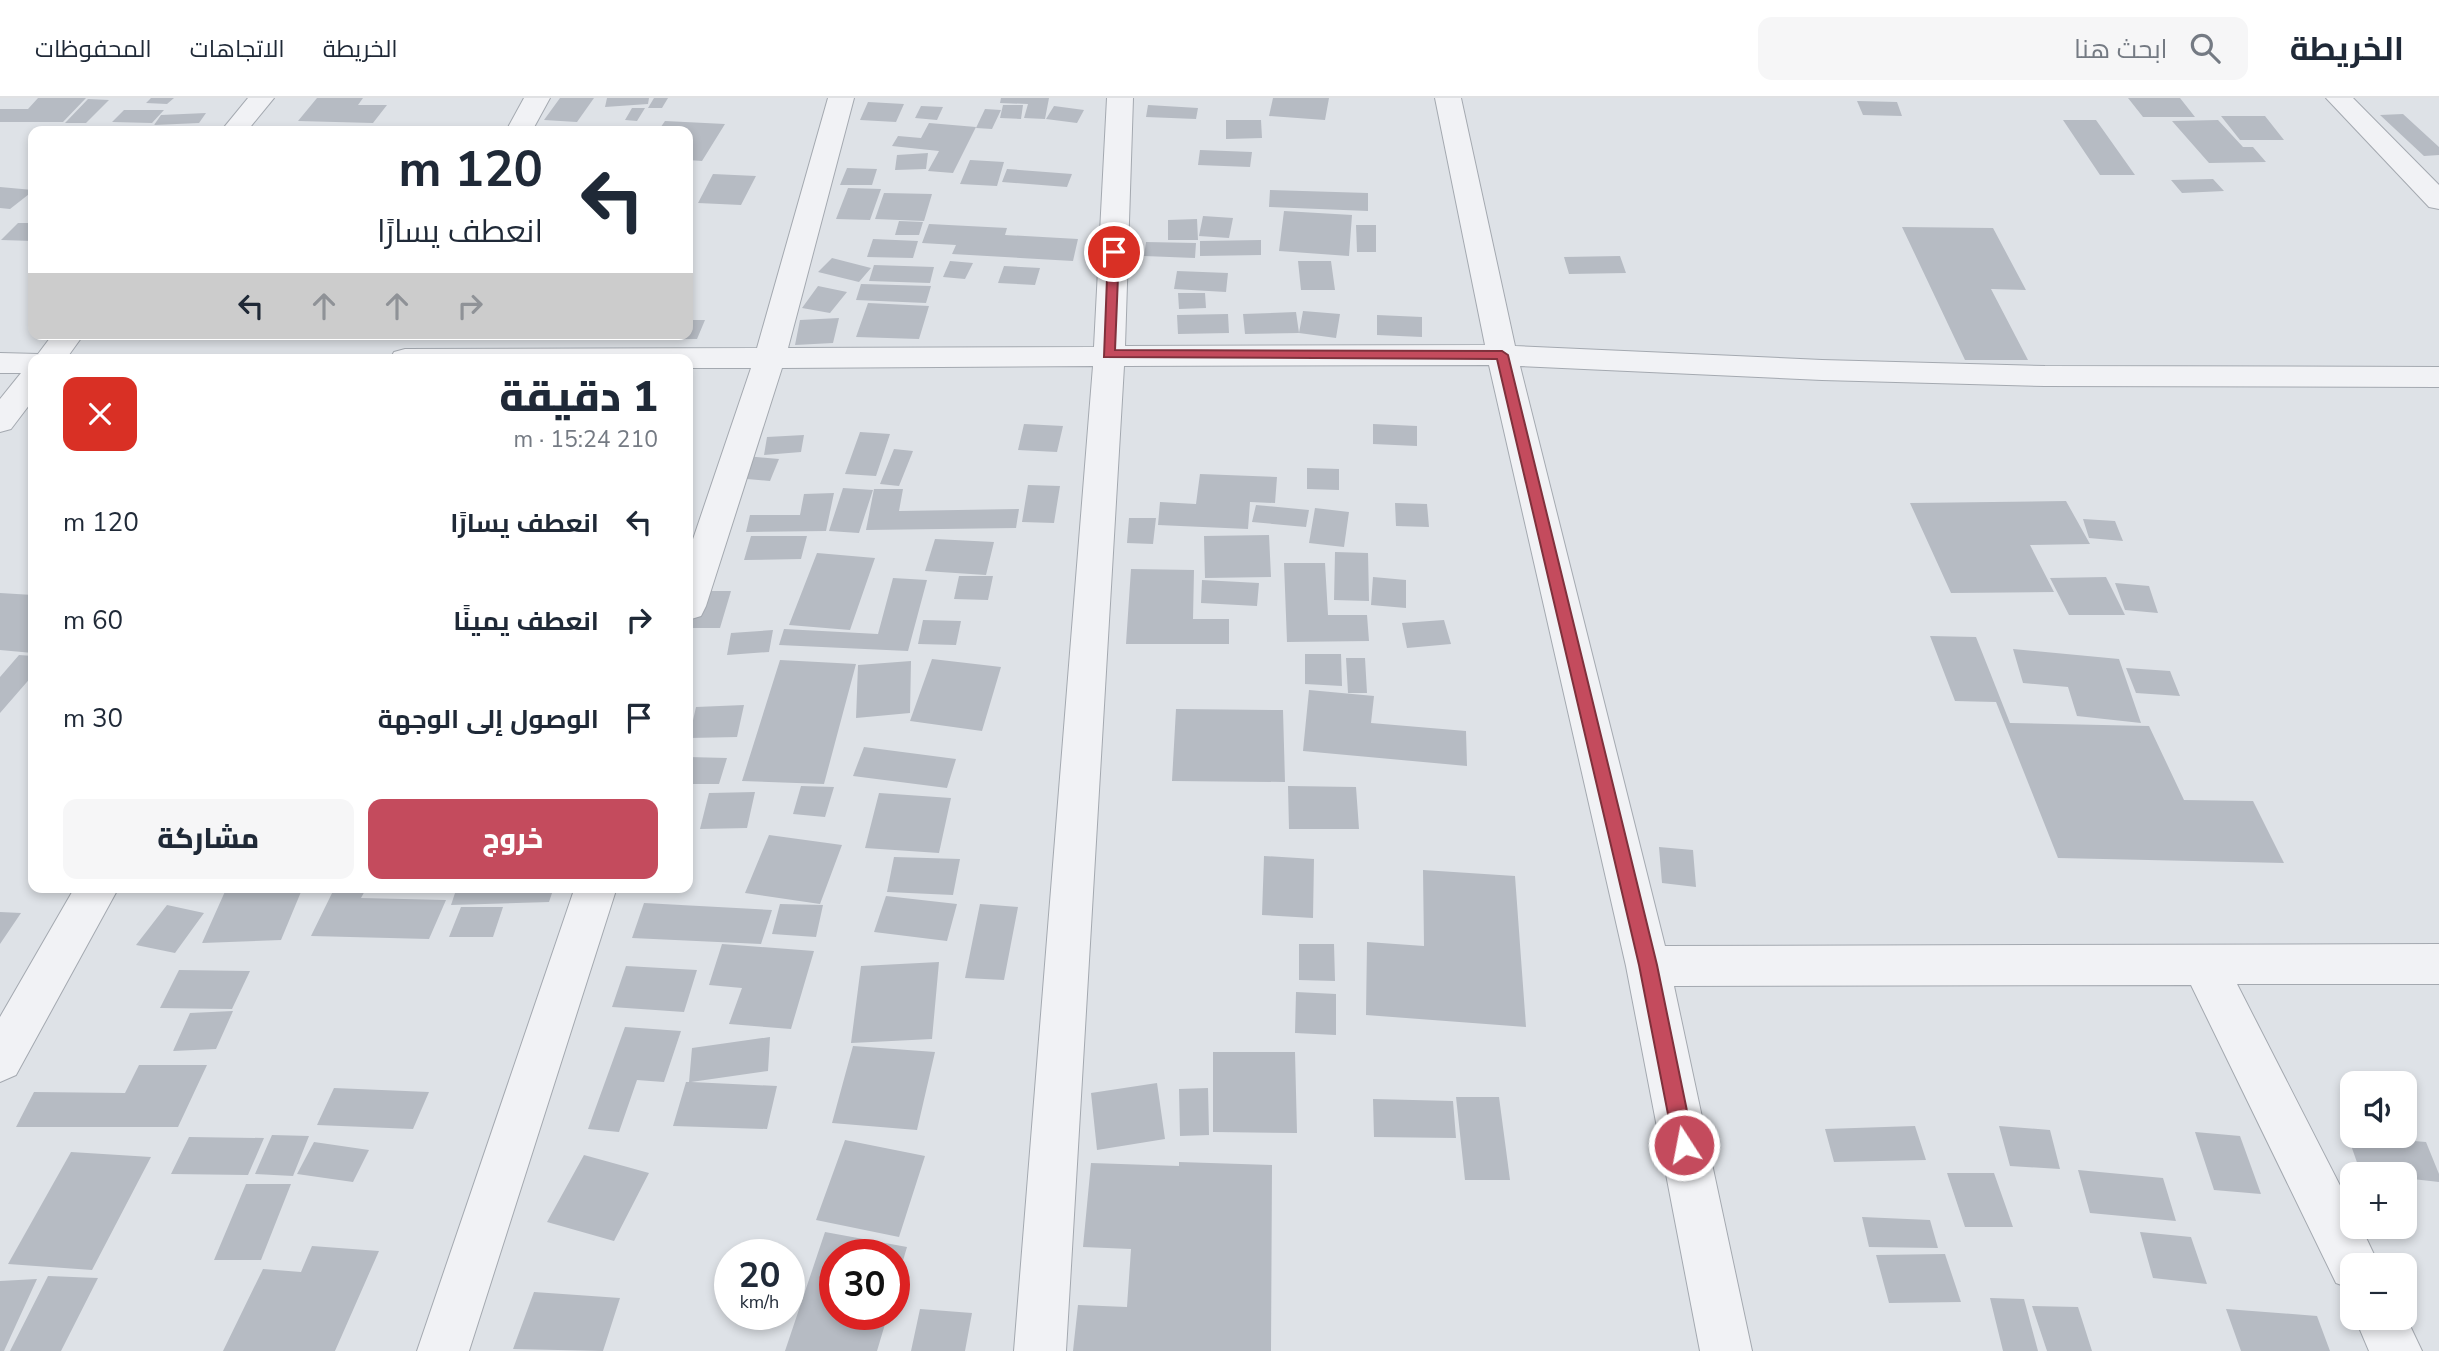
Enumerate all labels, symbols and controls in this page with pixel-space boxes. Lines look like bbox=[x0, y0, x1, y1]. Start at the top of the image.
search box bbox=[1758, 17, 2248, 80]
text: الخريطة bbox=[2290, 27, 2404, 72]
icon: search bbox=[2186, 29, 2224, 67]
text: ابحث هنا bbox=[2074, 32, 2168, 67]
text: المحفوظات bbox=[35, 33, 152, 65]
text: الاتجاهات bbox=[190, 33, 285, 65]
text: الخريطة bbox=[323, 33, 398, 65]
text: 120 m bbox=[399, 136, 543, 203]
icon: left bbox=[567, 154, 658, 245]
text: انعطف يسارًا bbox=[377, 210, 543, 253]
pin bbox=[1084, 222, 1144, 282]
icon: arrive bbox=[1095, 233, 1133, 271]
icon: left bbox=[232, 287, 270, 325]
icon: ahead bbox=[305, 287, 343, 325]
icon: ahead bbox=[378, 287, 416, 325]
icon: right bbox=[451, 287, 489, 325]
text: 1 دقيقة bbox=[499, 369, 658, 426]
button: close bbox=[63, 377, 137, 451]
text: 210 m · 15:24 bbox=[513, 424, 658, 455]
icon: left bbox=[620, 503, 658, 541]
text: 120 m bbox=[63, 505, 139, 540]
text: انعطف يسارًا bbox=[450, 506, 599, 541]
icon: right bbox=[620, 601, 658, 639]
text: 60 m bbox=[63, 603, 123, 638]
text: انعطف يمينًا bbox=[453, 604, 599, 639]
icon: arrive bbox=[620, 699, 658, 737]
text: 30 m bbox=[63, 701, 123, 736]
text: الوصول إلى الوجهة bbox=[378, 702, 599, 737]
button: مشاركة bbox=[63, 799, 354, 879]
button: خروج bbox=[368, 799, 658, 879]
map controls bbox=[2340, 1071, 2417, 1330]
button: sound bbox=[2340, 1071, 2417, 1148]
position arrow bbox=[1647, 1108, 1721, 1182]
button: + bbox=[2340, 1162, 2417, 1239]
speed limit sign: 30 bbox=[819, 1239, 910, 1330]
text: 20 bbox=[738, 1252, 781, 1299]
button: − bbox=[2340, 1253, 2417, 1330]
text: km/h bbox=[740, 1290, 779, 1314]

